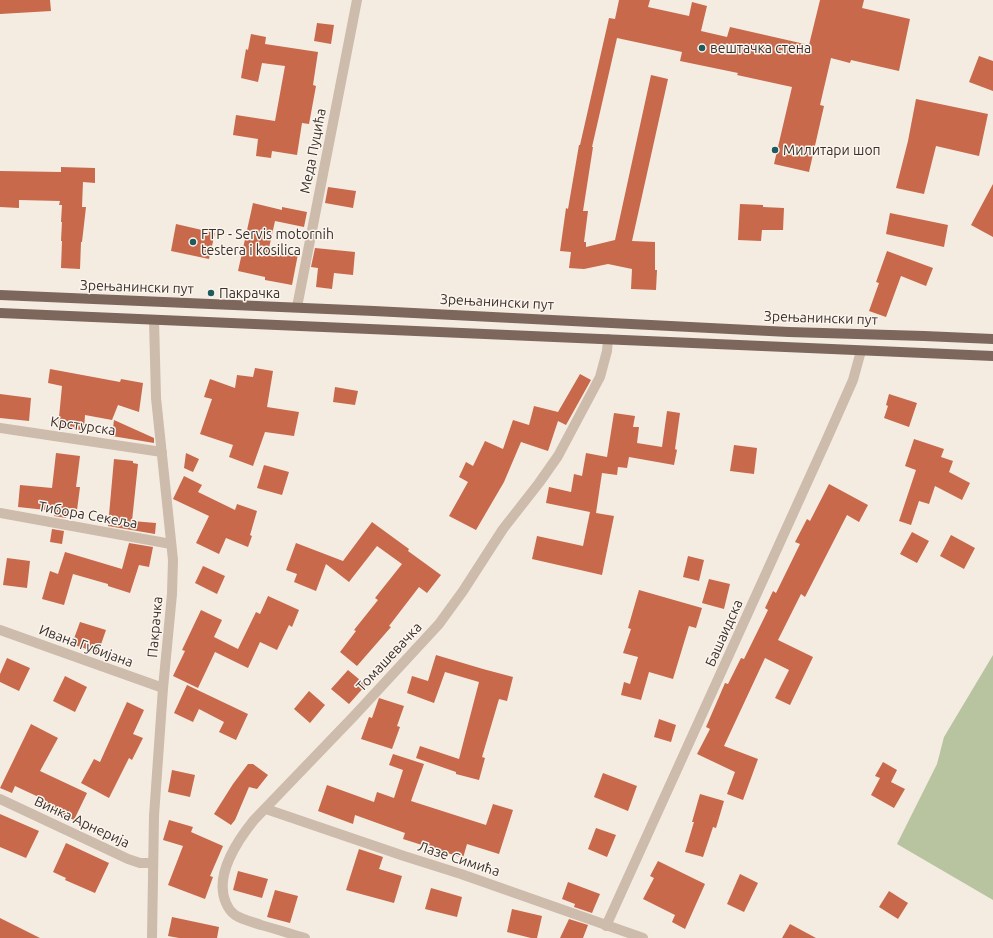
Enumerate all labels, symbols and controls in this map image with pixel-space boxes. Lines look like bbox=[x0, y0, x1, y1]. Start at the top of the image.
place label: вештачка стена bbox=[710, 40, 811, 56]
marker: вештачка стена bbox=[697, 43, 707, 53]
street label: Меда Пуцића bbox=[296, 107, 330, 195]
place label: Милитари шоп bbox=[783, 142, 881, 158]
marker: Милитари шоп bbox=[770, 145, 780, 155]
place label: FTP - Servis motornih testera i kosilica bbox=[201, 226, 334, 258]
marker: FTP - Servis motornih testera i kosilica bbox=[188, 237, 198, 247]
street label: Зрењанински пут bbox=[80, 277, 194, 297]
place label: Пакрачка bbox=[219, 285, 280, 301]
marker: Пакрачка bbox=[206, 288, 216, 298]
street label: Зрењанински пут bbox=[440, 291, 554, 313]
street label: Зрењанински пут bbox=[764, 308, 878, 328]
street label: Крстурска bbox=[49, 413, 117, 439]
street label: Тибора Секеља bbox=[37, 498, 139, 532]
street label: Пакрачка bbox=[144, 596, 166, 658]
street label: Башаидска bbox=[702, 597, 746, 669]
street label: Томашевачка bbox=[353, 619, 425, 695]
street label: Ивана Губијана bbox=[37, 621, 135, 671]
street label: Винка Арнерија bbox=[32, 793, 132, 851]
street label: Лазе Симића bbox=[416, 838, 502, 880]

